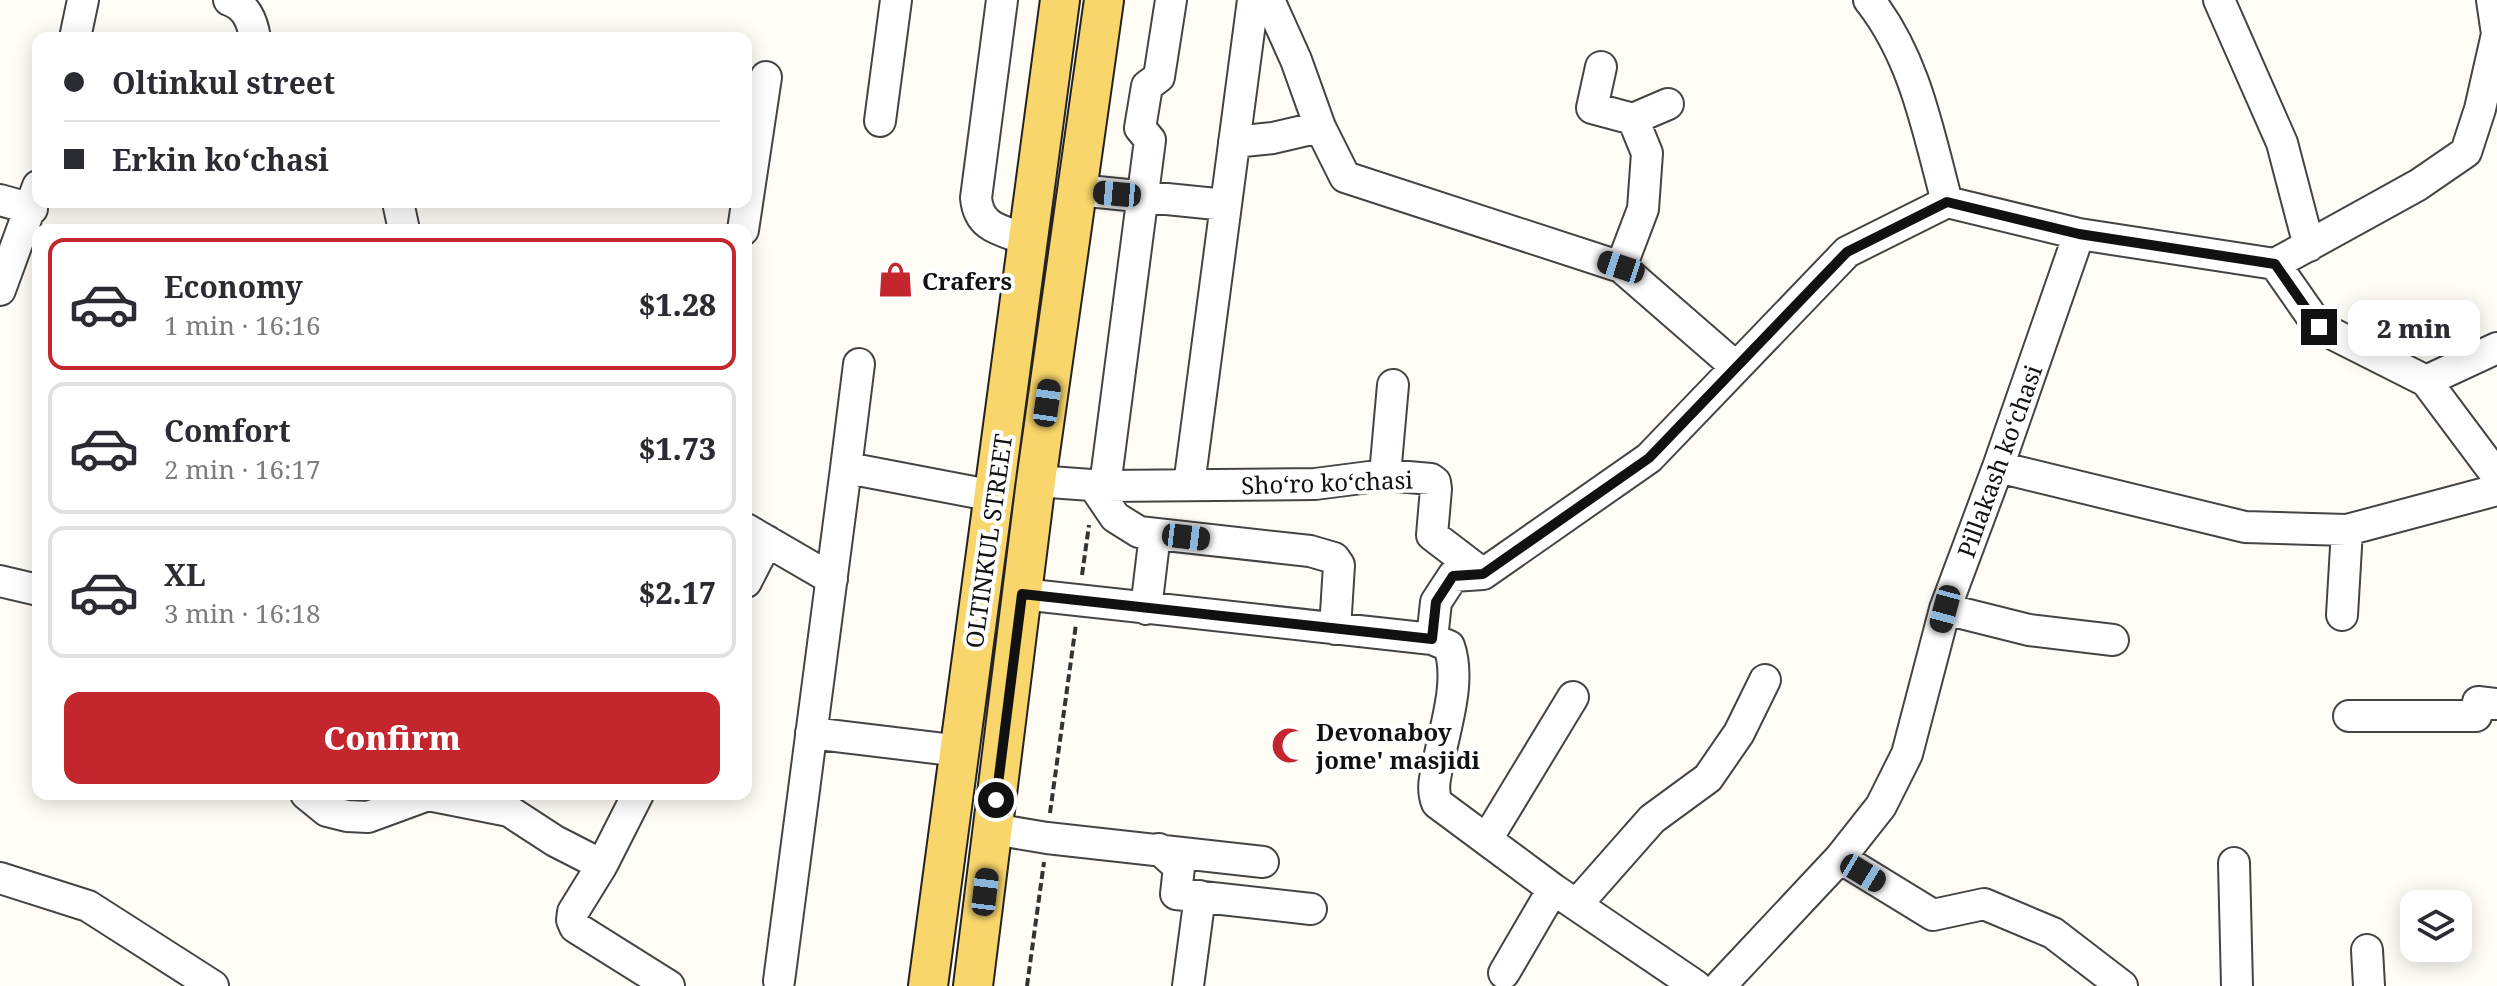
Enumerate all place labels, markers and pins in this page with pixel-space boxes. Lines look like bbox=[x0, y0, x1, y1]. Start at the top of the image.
shop icon: Crafers bbox=[877, 261, 915, 299]
place label: Crafers bbox=[922, 264, 1012, 297]
place label: Devonaboy jome' masjidi bbox=[1315, 715, 1481, 776]
mosque icon: Devonaboy jome' masjidi bbox=[1271, 726, 1309, 764]

